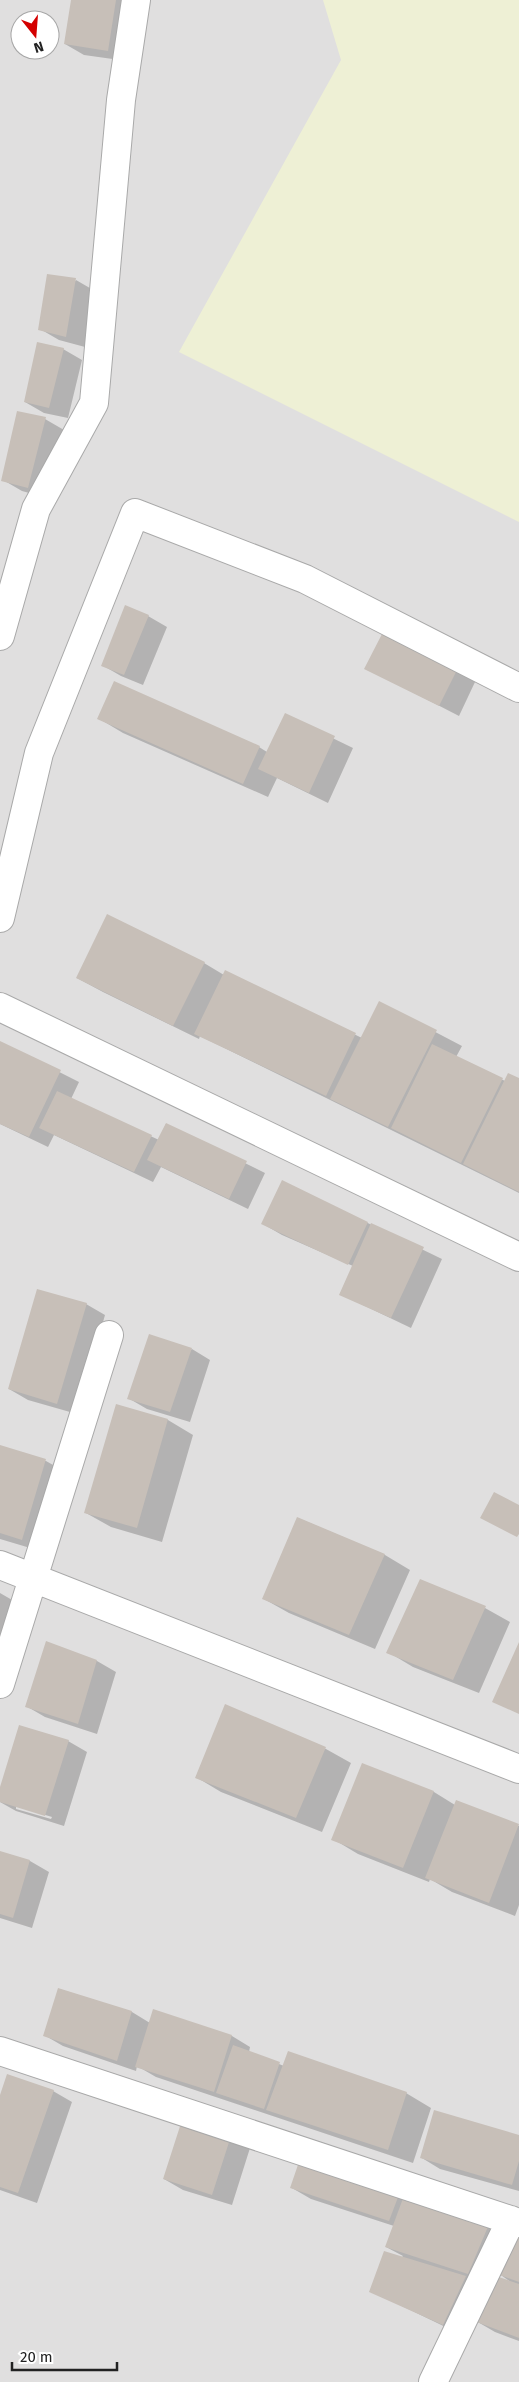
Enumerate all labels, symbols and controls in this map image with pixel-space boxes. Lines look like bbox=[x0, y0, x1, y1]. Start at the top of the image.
north arrow bbox=[10, 10, 60, 60]
text: N bbox=[32, 37, 46, 56]
scale bar bbox=[12, 2340, 118, 2372]
text: 20 m bbox=[20, 2348, 53, 2366]

